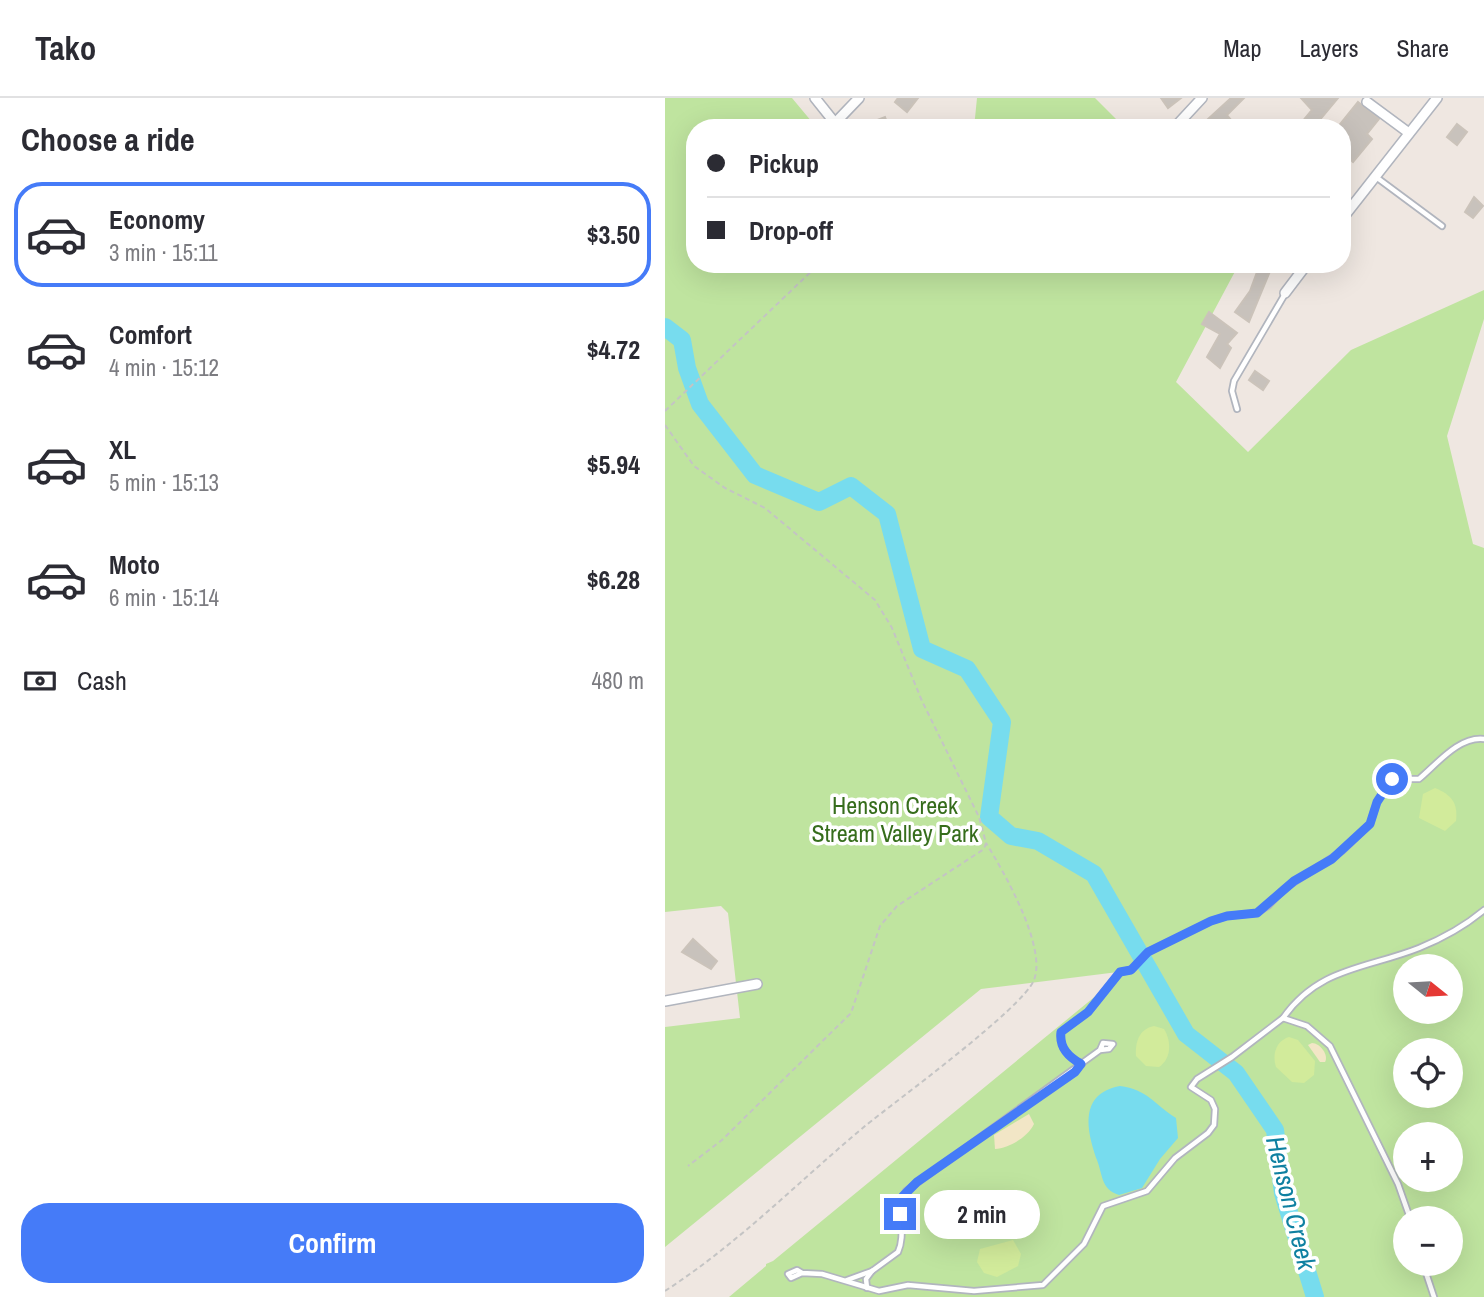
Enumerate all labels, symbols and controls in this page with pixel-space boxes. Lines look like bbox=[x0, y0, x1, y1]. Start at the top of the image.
text: Tako bbox=[35, 26, 96, 70]
text: Map bbox=[1223, 32, 1261, 64]
text: Layers bbox=[1299, 32, 1358, 64]
text: Share bbox=[1396, 32, 1449, 64]
text: Choose a ride bbox=[21, 118, 195, 161]
text: Pickup bbox=[749, 146, 819, 181]
text: Economy bbox=[109, 202, 205, 237]
icon: car bbox=[25, 203, 88, 266]
text: Drop-off bbox=[749, 213, 833, 248]
text: $3.50 bbox=[587, 217, 640, 252]
text: 3 min · 15:11 bbox=[109, 237, 218, 268]
text: Comfort bbox=[109, 317, 192, 352]
icon: car bbox=[25, 318, 88, 381]
text: $4.72 bbox=[587, 332, 640, 367]
text: 4 min · 15:12 bbox=[109, 352, 219, 383]
text: XL bbox=[109, 432, 136, 467]
icon: car bbox=[25, 433, 88, 496]
text: $5.94 bbox=[587, 447, 640, 482]
text: 5 min · 15:13 bbox=[109, 467, 219, 498]
text: Moto bbox=[109, 547, 160, 582]
icon: car bbox=[25, 548, 88, 611]
text: $6.28 bbox=[587, 562, 640, 597]
text: 6 min · 15:14 bbox=[109, 582, 219, 613]
icon: cash bbox=[21, 662, 59, 700]
text: Cash bbox=[77, 663, 127, 698]
text: 480 m bbox=[592, 665, 644, 696]
route start bbox=[1376, 763, 1408, 795]
park label: Henson Creek Stream Valley Park bbox=[812, 789, 979, 849]
north arrow bbox=[1393, 954, 1463, 1024]
map controls bbox=[1393, 954, 1463, 1276]
button: locate bbox=[1393, 1038, 1463, 1108]
button: + bbox=[1393, 1122, 1463, 1192]
water label: Henson Creek bbox=[1258, 1133, 1325, 1275]
callout: 2 min bbox=[925, 1190, 1040, 1238]
route end bbox=[884, 1198, 916, 1230]
text: 2 min bbox=[957, 1199, 1007, 1230]
button: Confirm bbox=[21, 1203, 644, 1283]
button: − bbox=[1393, 1206, 1463, 1276]

